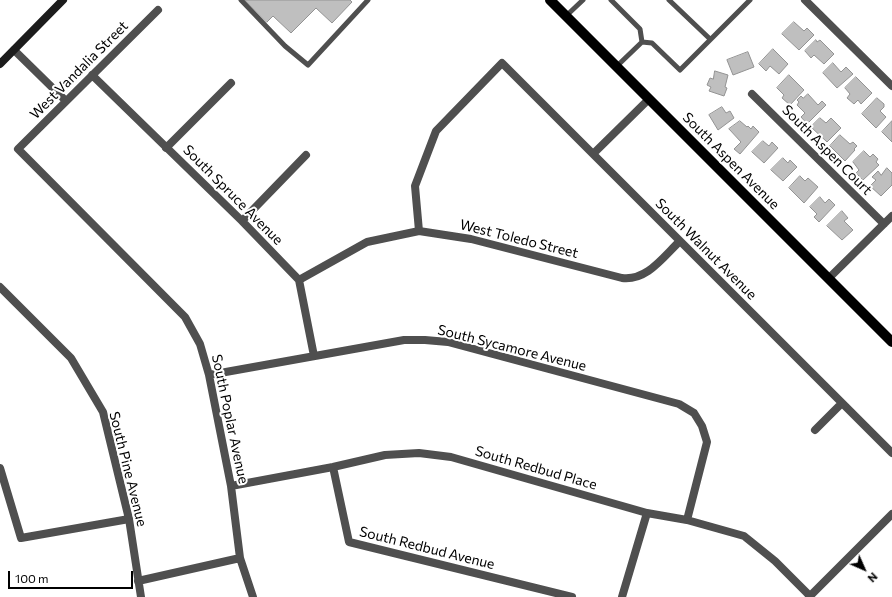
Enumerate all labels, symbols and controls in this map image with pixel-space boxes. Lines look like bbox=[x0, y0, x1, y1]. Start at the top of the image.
street label: West Vandalia Street bbox=[26, 17, 132, 123]
street label: South Aspen Court bbox=[779, 102, 875, 198]
street label: South Aspen Avenue bbox=[679, 109, 783, 213]
street label: South Spruce Avenue bbox=[180, 142, 286, 248]
street label: South Walnut Avenue bbox=[652, 195, 760, 303]
street label: West Toledo Street bbox=[458, 216, 580, 262]
street label: South Sycamore Avenue bbox=[436, 321, 588, 375]
street label: South Poplar Avenue bbox=[208, 353, 252, 485]
street label: South Pine Avenue bbox=[106, 410, 150, 528]
street label: South Redbud Place bbox=[473, 443, 599, 493]
street label: South Redbud Avenue bbox=[358, 523, 496, 573]
north arrow bbox=[844, 549, 884, 589]
scale bar bbox=[10, 563, 135, 589]
text: N bbox=[865, 570, 880, 585]
text: 100 m bbox=[15, 571, 49, 585]

